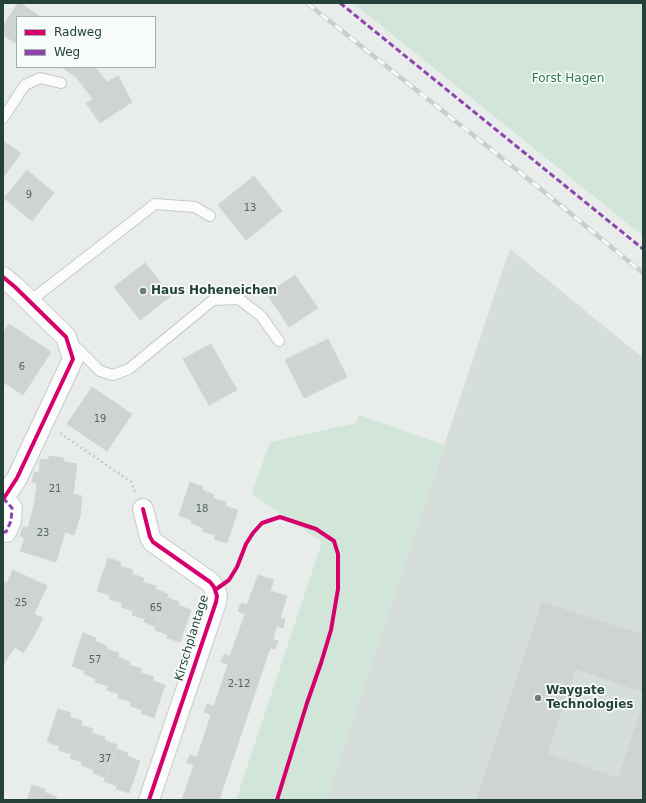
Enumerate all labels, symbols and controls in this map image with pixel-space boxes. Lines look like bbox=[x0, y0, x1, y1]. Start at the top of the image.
legend bbox=[16, 16, 156, 68]
text: Radweg bbox=[54, 25, 102, 39]
text: Weg bbox=[54, 45, 80, 59]
park label: Forst Hagen bbox=[532, 72, 604, 86]
house number: 9 bbox=[26, 189, 32, 201]
house number: 13 bbox=[244, 202, 256, 214]
place label: Haus Hoheneichen bbox=[151, 284, 277, 298]
marker: Haus Hoheneichen bbox=[138, 286, 148, 296]
house number: 6 bbox=[19, 361, 25, 373]
house number: 19 bbox=[94, 413, 106, 425]
house number: 21 bbox=[49, 483, 61, 495]
house number: 18 bbox=[196, 503, 208, 515]
house number: 23 bbox=[37, 527, 49, 539]
street label: Kirschplantage bbox=[172, 593, 212, 683]
house number: 25 bbox=[15, 597, 27, 609]
house number: 65 bbox=[150, 602, 162, 614]
house number: 57 bbox=[89, 654, 101, 666]
house number: 2-12 bbox=[228, 678, 250, 690]
place label: Waygate Technologies bbox=[546, 684, 634, 712]
marker: Waygate Technologies bbox=[533, 693, 543, 703]
house number: 37 bbox=[99, 753, 111, 765]

